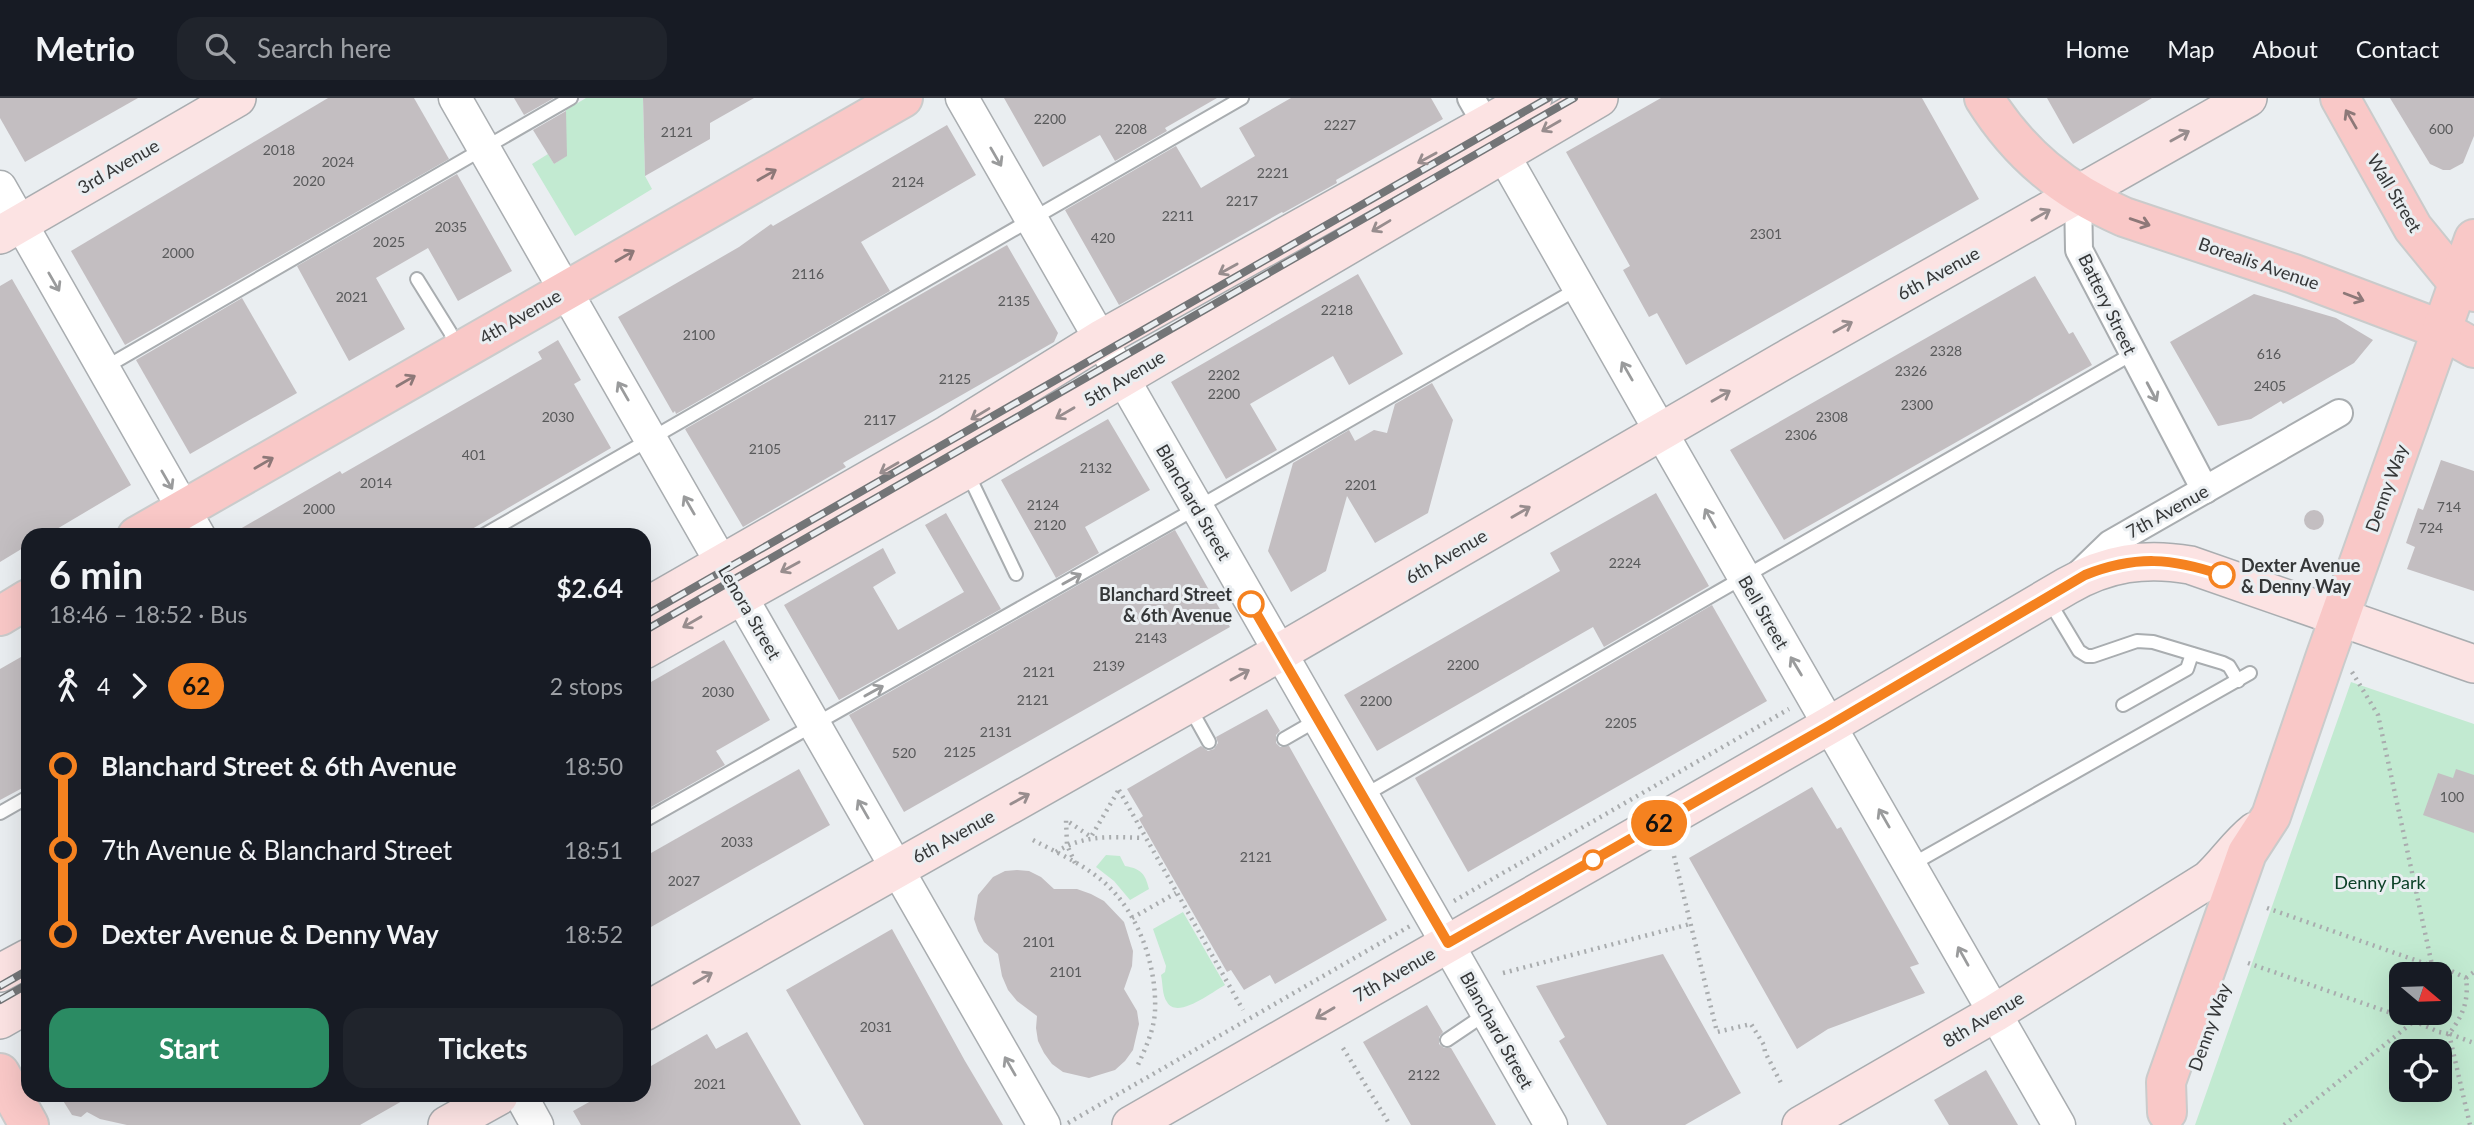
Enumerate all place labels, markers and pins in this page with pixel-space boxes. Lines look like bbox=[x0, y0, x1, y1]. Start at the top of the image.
place label: Dexter Avenue & Denny Way bbox=[2241, 554, 2361, 597]
marker: Dexter Avenue & Denny Way bbox=[2209, 562, 2235, 588]
place label: Blanchard Street & 6th Avenue bbox=[1099, 583, 1232, 626]
marker: Blanchard Street & 6th Avenue bbox=[1238, 591, 1264, 617]
unlabelled marker bbox=[1583, 850, 1603, 870]

